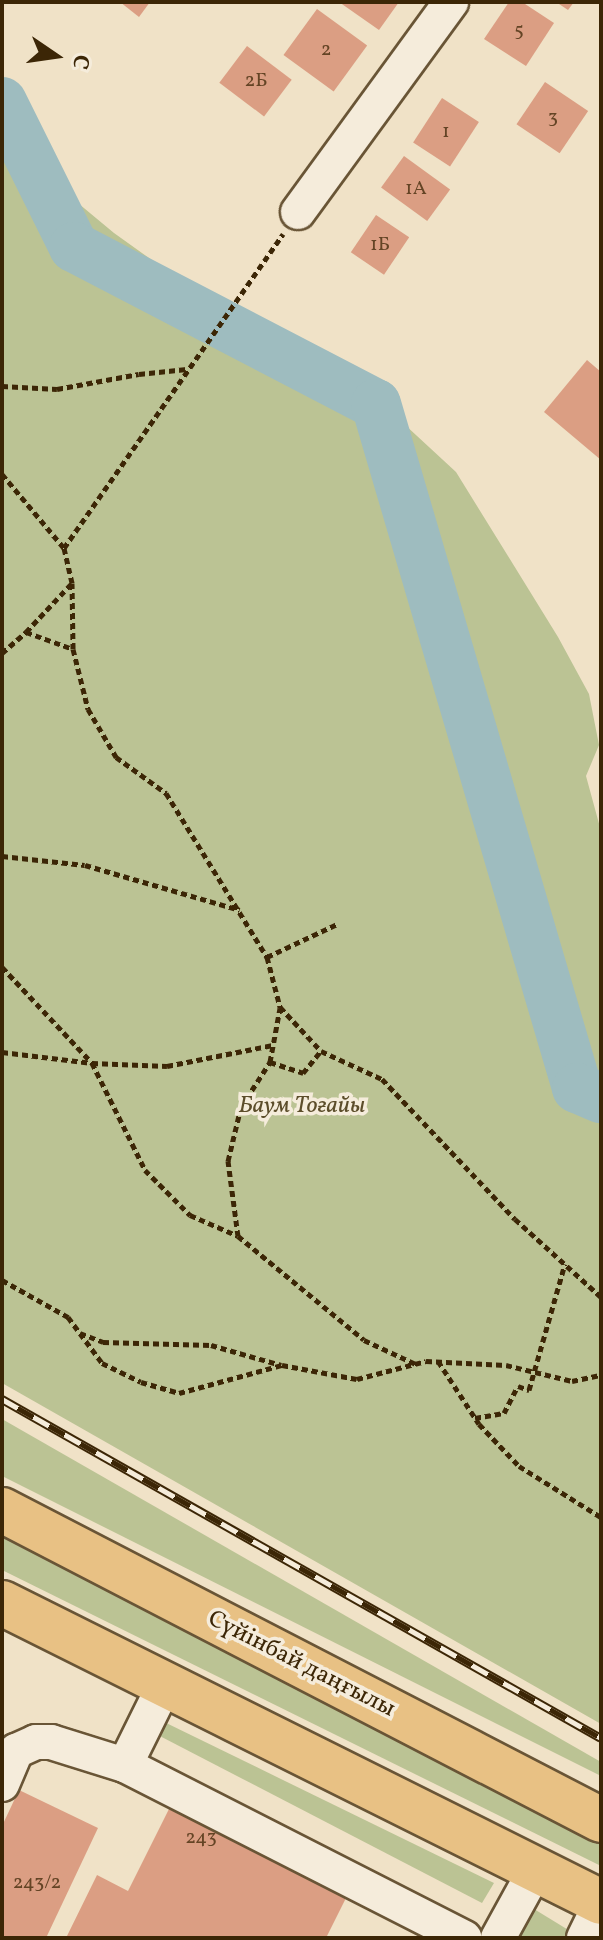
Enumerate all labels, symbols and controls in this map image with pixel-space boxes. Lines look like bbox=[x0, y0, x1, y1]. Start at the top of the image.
north arrow bbox=[16, 16, 96, 96]
house number: 5 bbox=[514, 19, 524, 43]
house number: 2 bbox=[321, 38, 331, 62]
text: С bbox=[63, 51, 97, 72]
house number: 2Б bbox=[244, 69, 268, 93]
house number: 3 bbox=[548, 106, 558, 130]
house number: 1 bbox=[442, 120, 450, 144]
house number: 1А bbox=[405, 177, 427, 201]
house number: 1Б bbox=[370, 233, 390, 257]
park label: Баум Тоғайы bbox=[239, 1093, 365, 1121]
street label: Сүйінбай даңғылы bbox=[202, 1605, 400, 1725]
house number: 243 bbox=[185, 1826, 217, 1850]
house number: 243/2 bbox=[13, 1871, 61, 1895]

